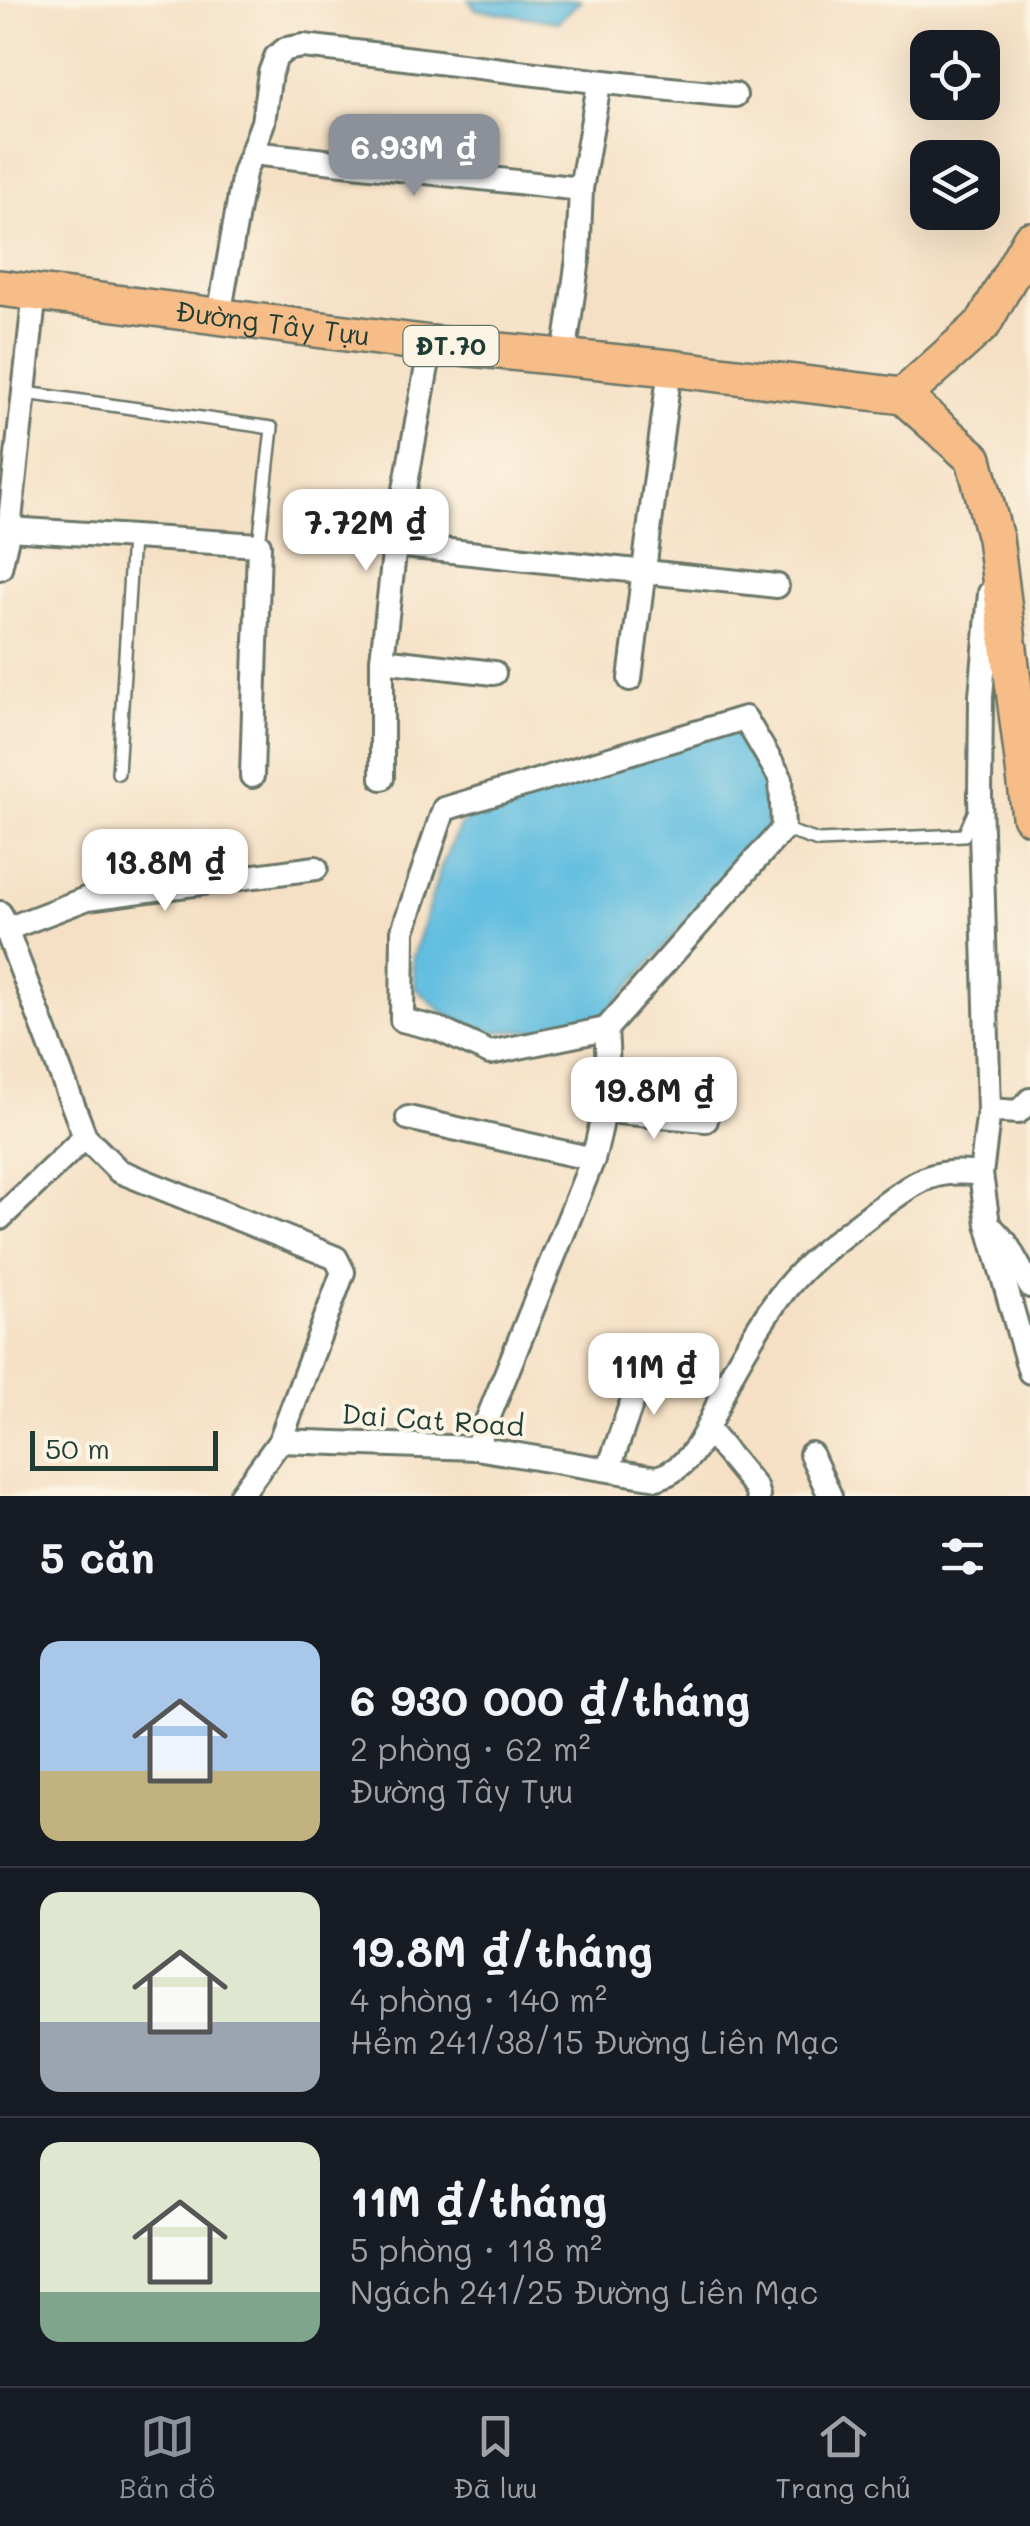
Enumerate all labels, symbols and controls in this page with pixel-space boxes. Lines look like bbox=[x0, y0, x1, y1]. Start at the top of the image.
map controls bbox=[910, 30, 1000, 230]
button: locate bbox=[910, 30, 1000, 120]
pin: 6.93M ₫ bbox=[322, 114, 506, 199]
text: 6.93M ₫ bbox=[351, 125, 477, 167]
button: layers bbox=[910, 140, 1000, 230]
street label: Đường Tây Tựu bbox=[173, 292, 372, 353]
road number: ĐT.70 bbox=[404, 326, 498, 366]
pin: 7.72M ₫ bbox=[274, 489, 458, 574]
text: 7.72M ₫ bbox=[305, 500, 427, 542]
pin: 13.8M ₫ bbox=[73, 829, 257, 914]
text: 13.8M ₫ bbox=[104, 840, 226, 882]
pin: 19.8M ₫ bbox=[562, 1057, 746, 1142]
text: 19.8M ₫ bbox=[593, 1068, 715, 1110]
pin: 11M ₫ bbox=[584, 1333, 724, 1418]
text: 11M ₫ bbox=[610, 1344, 698, 1386]
street label: Dai Cat Road bbox=[341, 1395, 525, 1443]
scale bar bbox=[30, 1426, 218, 1470]
text: 50 m bbox=[45, 1430, 110, 1466]
text: 5 căn bbox=[40, 1529, 155, 1584]
icon: filters bbox=[935, 1529, 990, 1584]
text: 6 930 000 ₫/tháng bbox=[350, 1672, 750, 1727]
icon: home bbox=[120, 1681, 240, 1801]
text: 2 phòng · 62 m² bbox=[350, 1727, 591, 1769]
text: Đường Tây Tựu bbox=[350, 1769, 574, 1811]
text: 19.8M ₫/tháng bbox=[350, 1923, 653, 1978]
icon: home bbox=[120, 1932, 240, 2052]
text: 4 phòng · 140 m² bbox=[350, 1978, 607, 2020]
text: Hẻm 241/38/15 Đường Liên Mạc bbox=[350, 2020, 839, 2062]
text: 11M ₫/tháng bbox=[350, 2173, 607, 2228]
icon: home bbox=[120, 2182, 240, 2302]
text: 5 phòng · 118 m² bbox=[350, 2228, 602, 2270]
text: Ngách 241/25 Đường Liên Mạc bbox=[350, 2270, 818, 2312]
tab: Bản đồ bbox=[119, 2409, 215, 2505]
tab: Đã lưu bbox=[453, 2409, 537, 2505]
tab: Trang chủ bbox=[776, 2409, 911, 2505]

